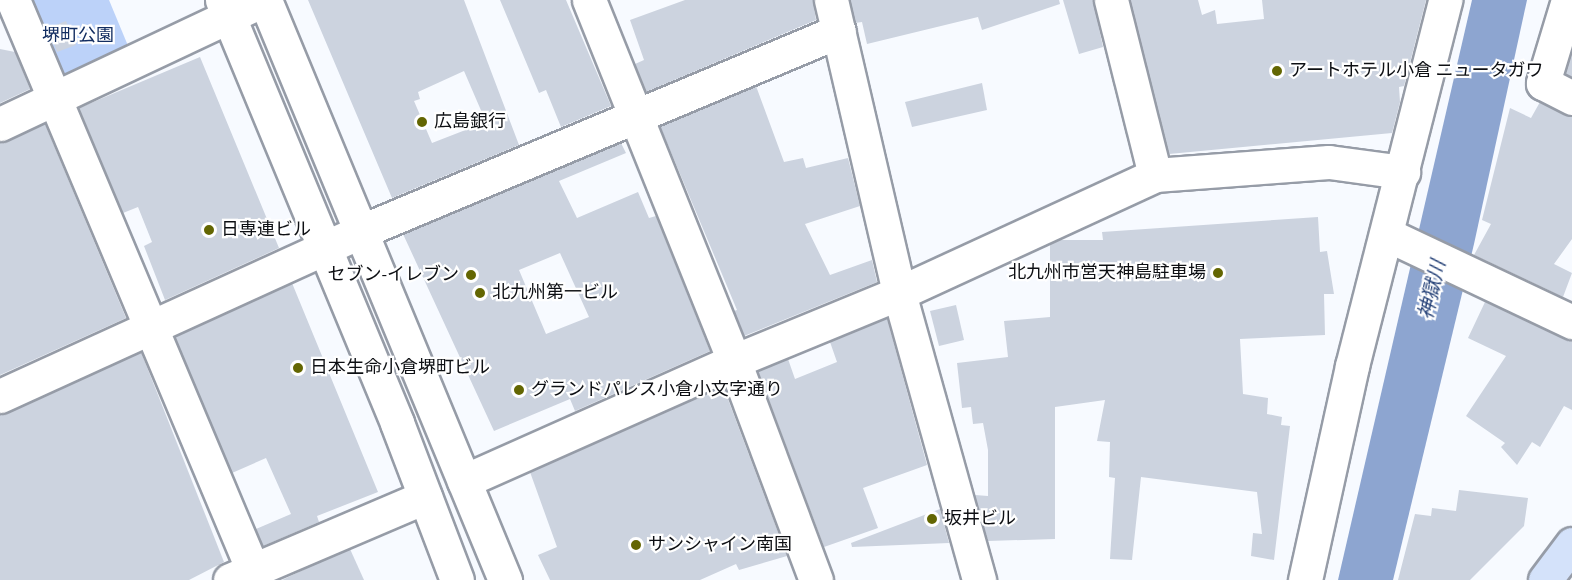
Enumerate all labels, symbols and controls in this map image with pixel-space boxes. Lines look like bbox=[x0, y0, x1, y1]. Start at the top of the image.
park label: 堺町公園 bbox=[42, 25, 114, 47]
place label: アートホテル小倉 ニュータガワ bbox=[1289, 60, 1544, 82]
marker: アートホテル小倉 ニュータガワ bbox=[1270, 64, 1284, 78]
place label: 広島銀行 bbox=[434, 111, 506, 133]
marker: 広島銀行 bbox=[415, 115, 429, 129]
place label: 日専連ビル bbox=[221, 219, 311, 241]
marker: 日専連ビル bbox=[202, 223, 216, 237]
water label: 神獄川 bbox=[1415, 258, 1451, 322]
place label: 北九州市営天神島駐車場 bbox=[1008, 262, 1206, 284]
place label: セブン-イレブン bbox=[327, 264, 459, 286]
marker: 北九州市営天神島駐車場 bbox=[1211, 266, 1225, 280]
marker: セブン-イレブン bbox=[464, 268, 478, 282]
place label: 北九州第一ビル bbox=[492, 282, 618, 304]
marker: 北九州第一ビル bbox=[473, 286, 487, 300]
place label: 日本生命小倉堺町ビル bbox=[310, 357, 490, 379]
marker: 日本生命小倉堺町ビル bbox=[291, 361, 305, 375]
place label: グランドパレス小倉小文字通り bbox=[531, 379, 783, 401]
marker: グランドパレス小倉小文字通り bbox=[512, 383, 526, 397]
place label: 坂井ビル bbox=[944, 508, 1016, 530]
marker: 坂井ビル bbox=[925, 512, 939, 526]
place label: サンシャイン南国 bbox=[648, 534, 792, 556]
marker: サンシャイン南国 bbox=[629, 538, 643, 552]

